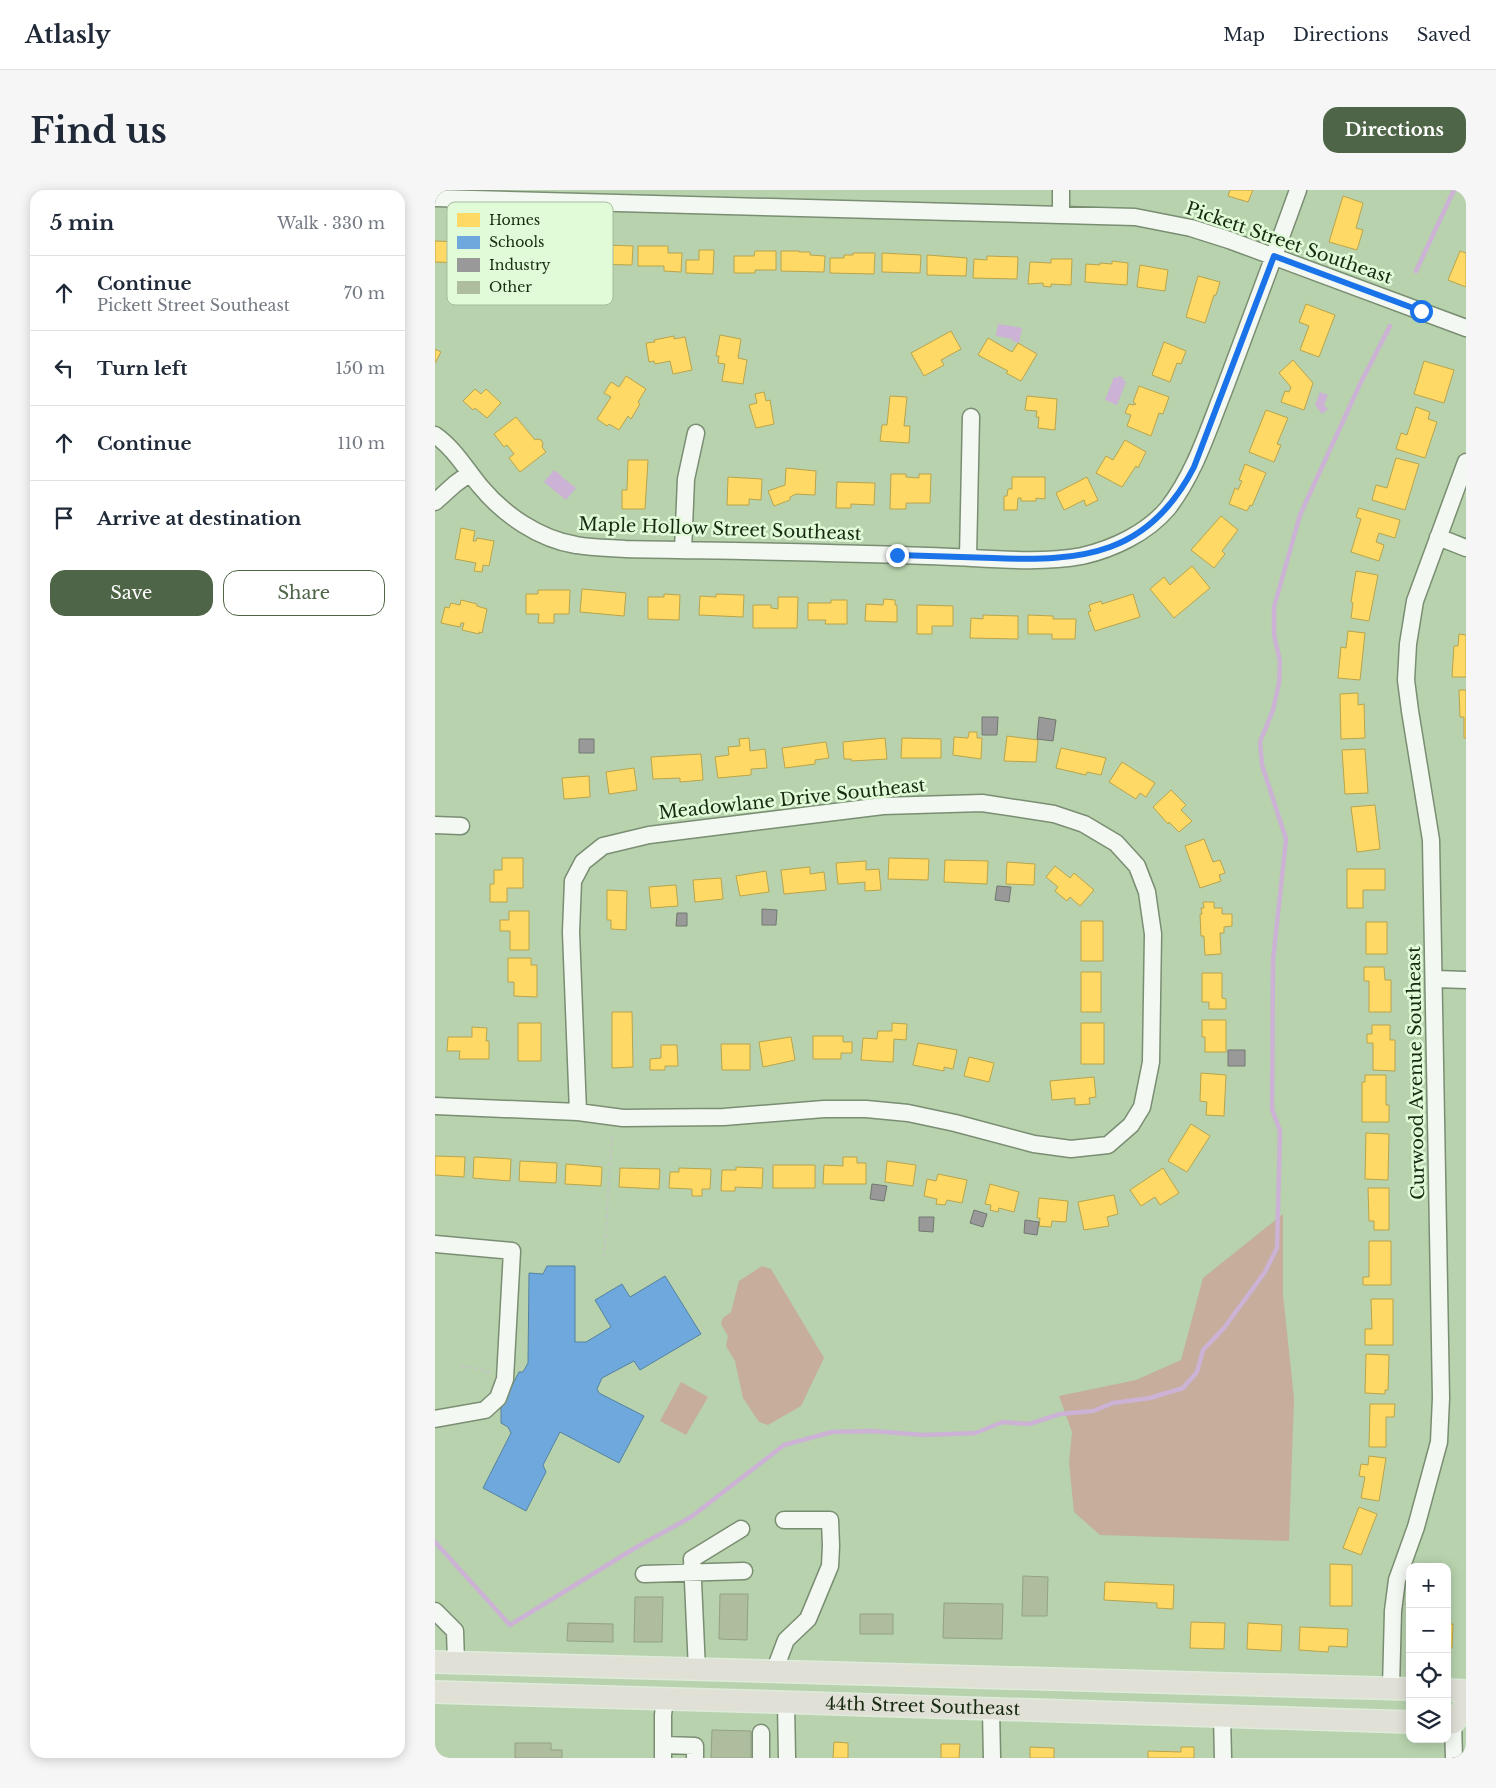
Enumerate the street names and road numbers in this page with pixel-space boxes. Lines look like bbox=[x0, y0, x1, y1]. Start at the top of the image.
street label: Pickett Street Southeast bbox=[1183, 197, 1395, 289]
street label: Maple Hollow Street Southeast bbox=[578, 513, 862, 545]
street label: Meadowlane Drive Southeast bbox=[657, 774, 927, 824]
street label: Curwood Avenue Southeast bbox=[1403, 946, 1429, 1200]
street label: 44th Street Southeast bbox=[825, 1692, 1021, 1720]

